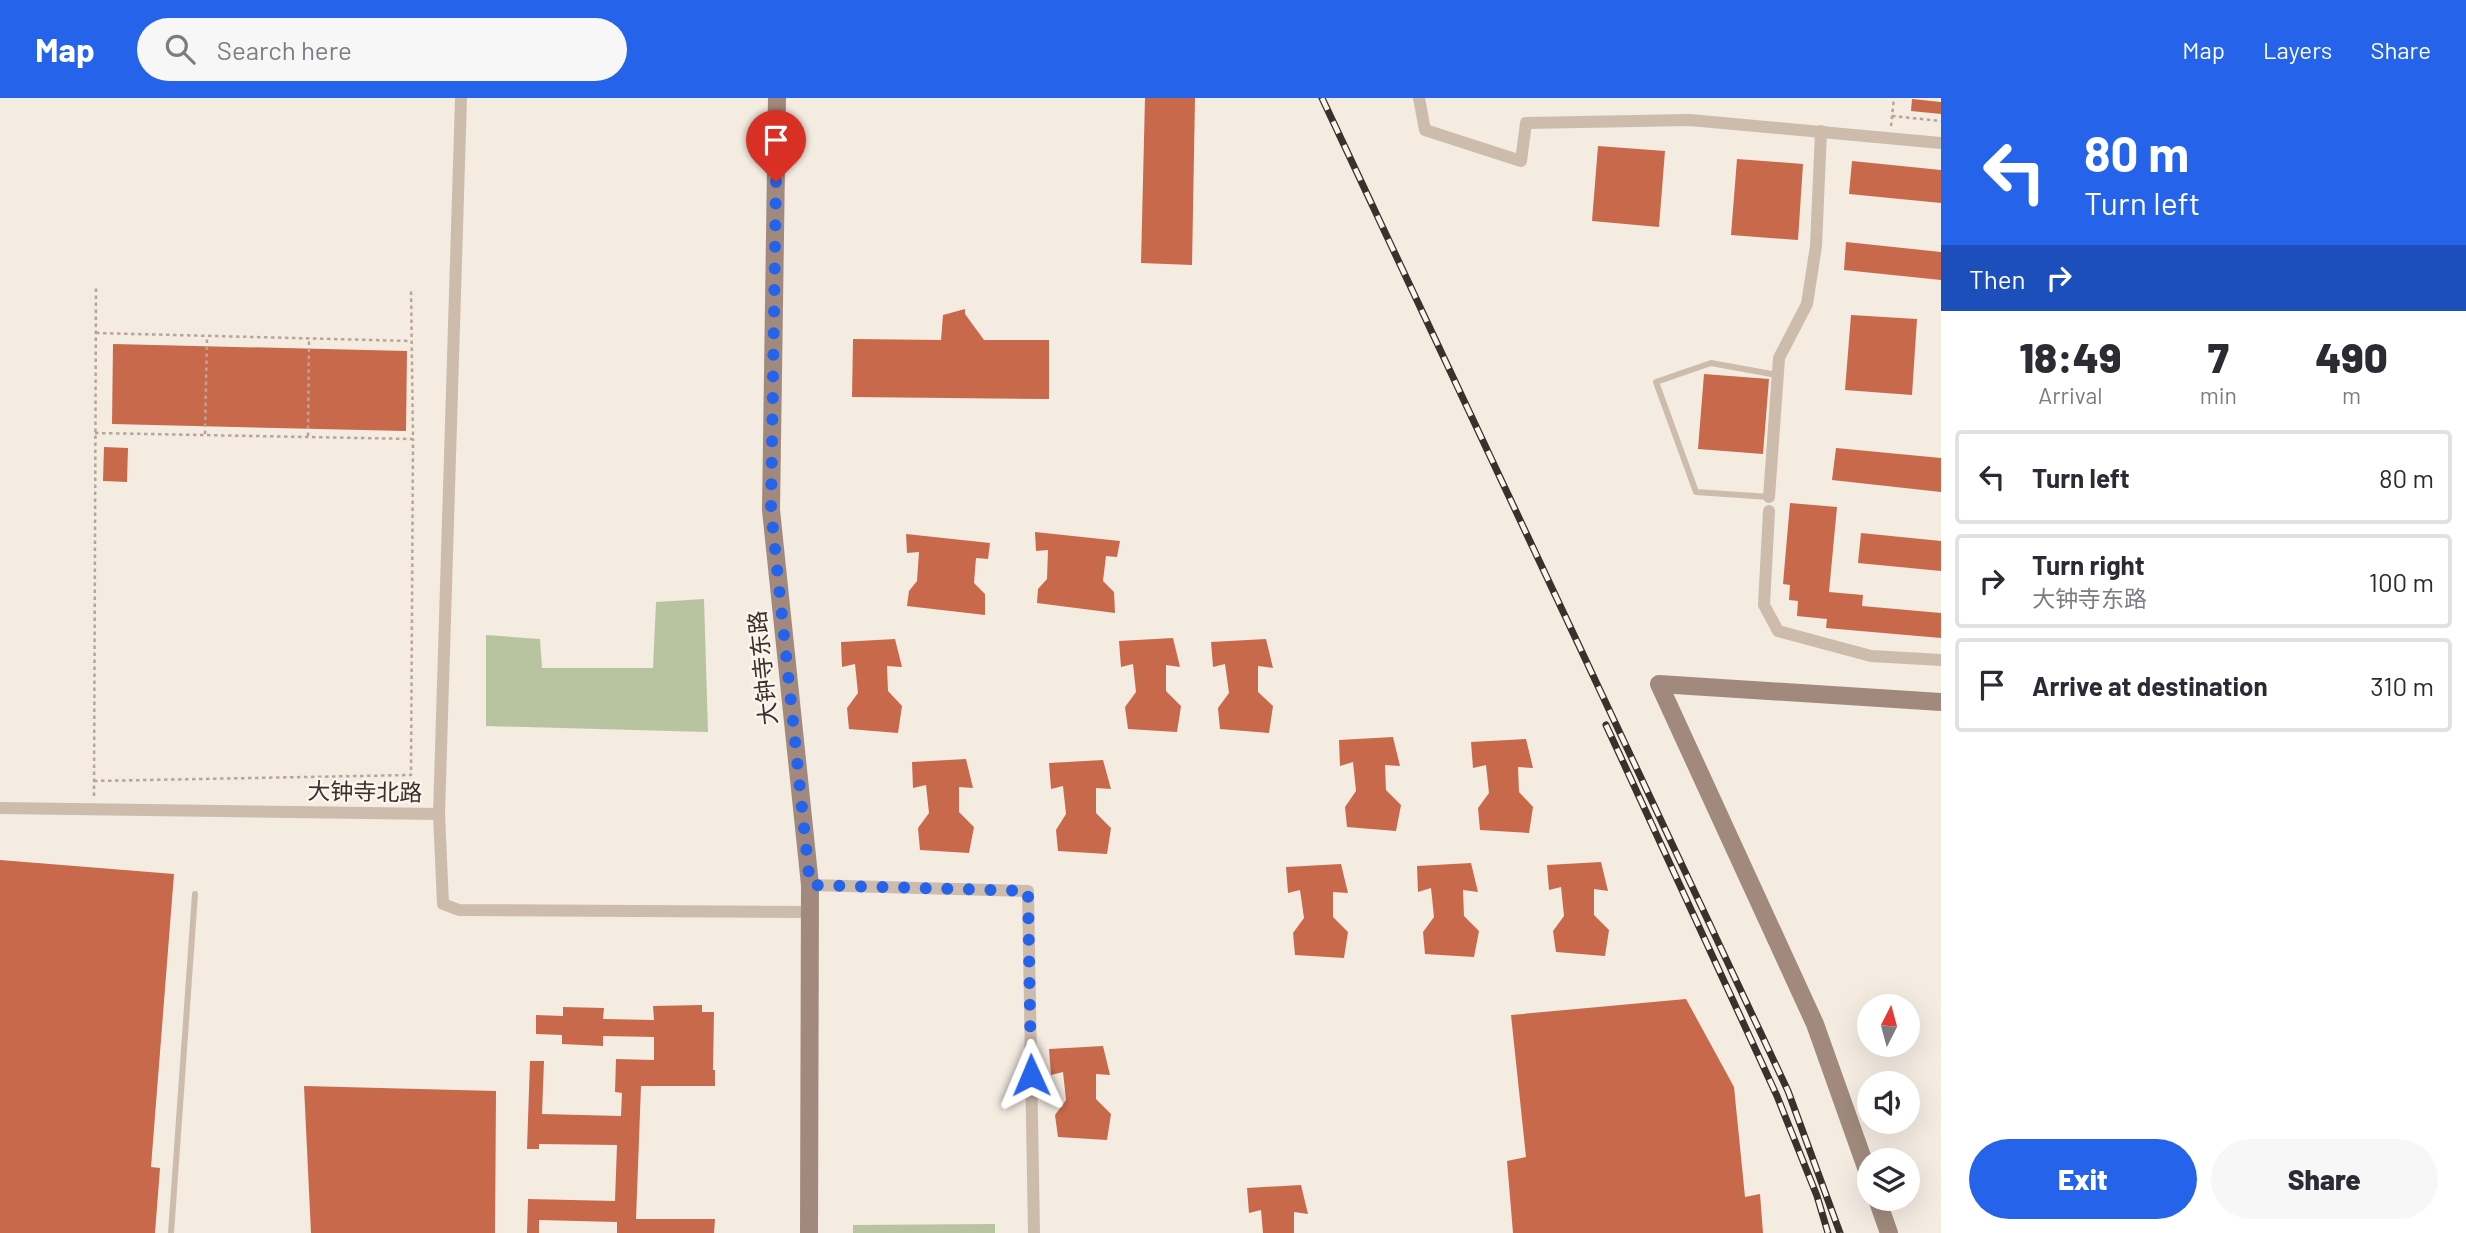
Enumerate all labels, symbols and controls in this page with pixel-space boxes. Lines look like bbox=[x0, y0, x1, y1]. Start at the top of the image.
search box bbox=[137, 18, 627, 81]
text: Map bbox=[35, 29, 95, 69]
icon: search bbox=[161, 30, 199, 68]
text: Search here bbox=[217, 34, 352, 65]
text: Map bbox=[2182, 35, 2225, 64]
text: Layers bbox=[2263, 35, 2332, 64]
text: Share bbox=[2370, 35, 2431, 64]
pin bbox=[746, 110, 806, 182]
icon: arrive bbox=[757, 121, 795, 159]
text: 80 m bbox=[2084, 123, 2189, 182]
icon: left bbox=[1969, 126, 2060, 217]
text: Turn left bbox=[2084, 183, 2201, 221]
icon: right bbox=[2040, 259, 2078, 297]
text: Then bbox=[1969, 263, 2026, 294]
text: 18:49 bbox=[2019, 331, 2121, 381]
text: 7 bbox=[2208, 331, 2229, 381]
text: 490 bbox=[2315, 331, 2388, 381]
text: Arrival bbox=[2038, 381, 2102, 409]
text: min bbox=[2200, 381, 2237, 409]
text: m bbox=[2342, 381, 2361, 409]
icon: left bbox=[1973, 458, 2011, 496]
text: Turn left bbox=[2032, 462, 2130, 493]
text: 80 m bbox=[2379, 462, 2434, 493]
text: Turn right bbox=[2032, 549, 2145, 580]
icon: right bbox=[1973, 562, 2011, 600]
text: 100 m bbox=[2369, 566, 2434, 597]
text: 大钟寺东路 bbox=[2032, 584, 2147, 612]
street label: 大钟寺东路 bbox=[742, 609, 782, 727]
icon: arrive bbox=[1973, 666, 2011, 704]
text: Arrive at destination bbox=[2032, 670, 2268, 701]
text: 310 m bbox=[2370, 670, 2434, 701]
street label: 大钟寺北路 bbox=[307, 776, 423, 806]
north arrow bbox=[1857, 994, 1920, 1057]
map controls bbox=[1857, 994, 1920, 1211]
position arrow bbox=[994, 1038, 1068, 1112]
button: sound bbox=[1857, 1071, 1920, 1134]
button: Exit bbox=[1969, 1139, 2197, 1219]
button: Share bbox=[2211, 1139, 2438, 1219]
button: layers bbox=[1857, 1148, 1920, 1211]

